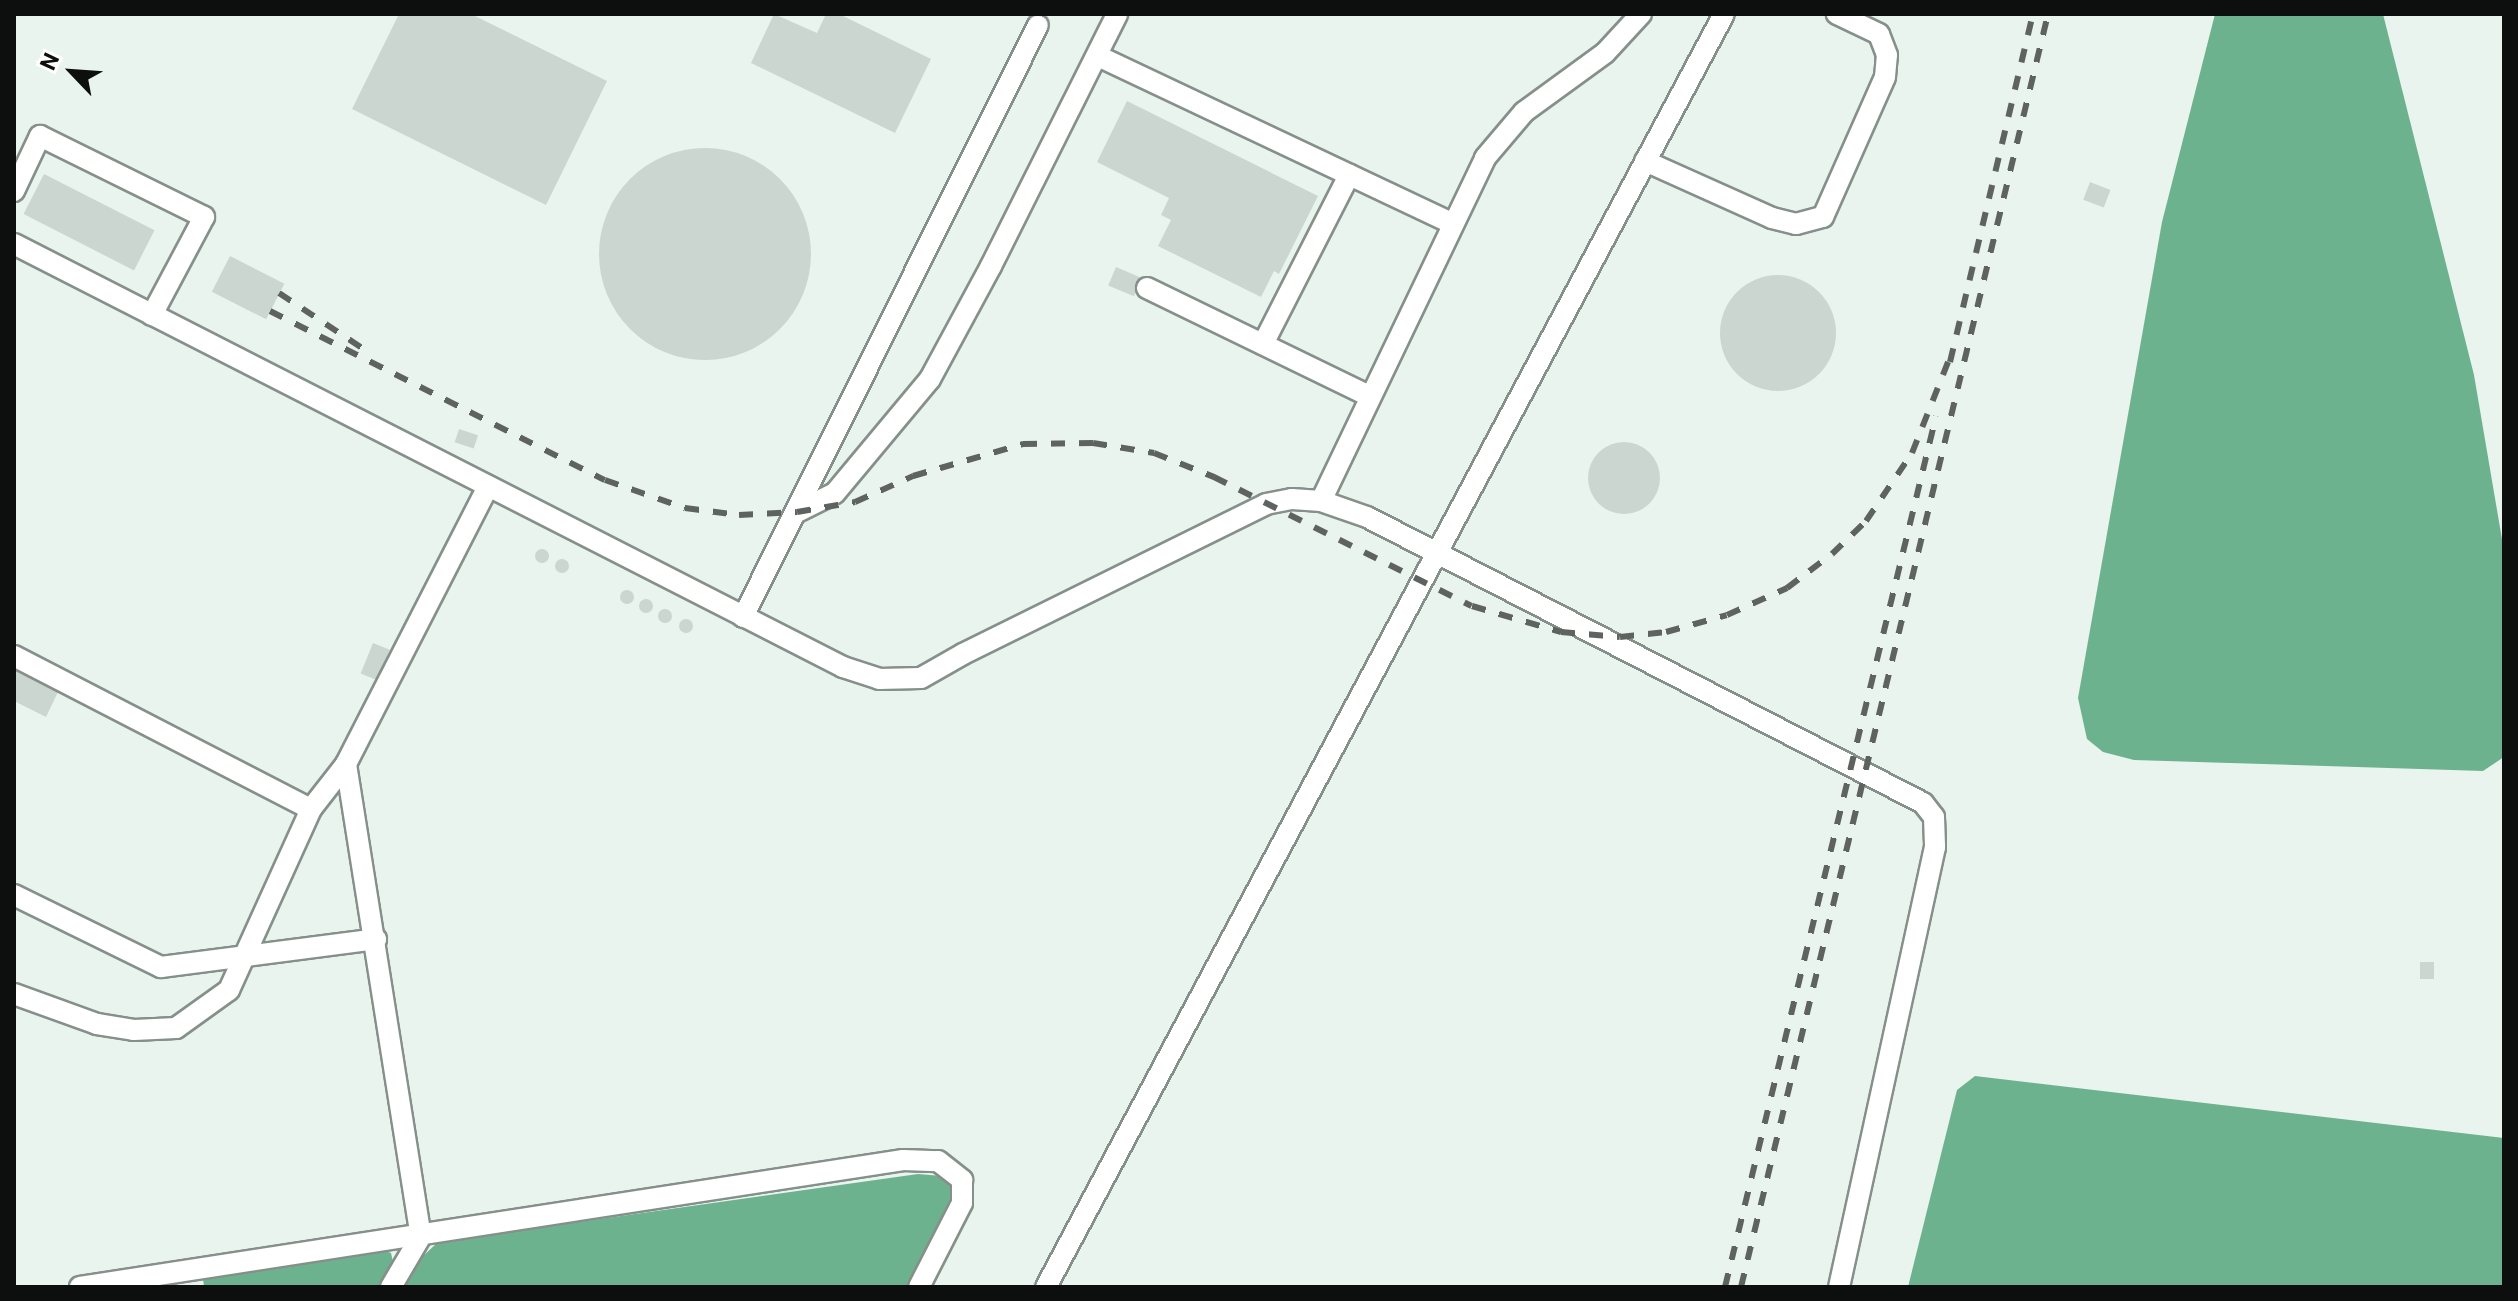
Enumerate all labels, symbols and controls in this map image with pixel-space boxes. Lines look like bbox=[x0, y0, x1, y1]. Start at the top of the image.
north arrow bbox=[32, 32, 112, 112]
text: N bbox=[35, 49, 64, 74]

